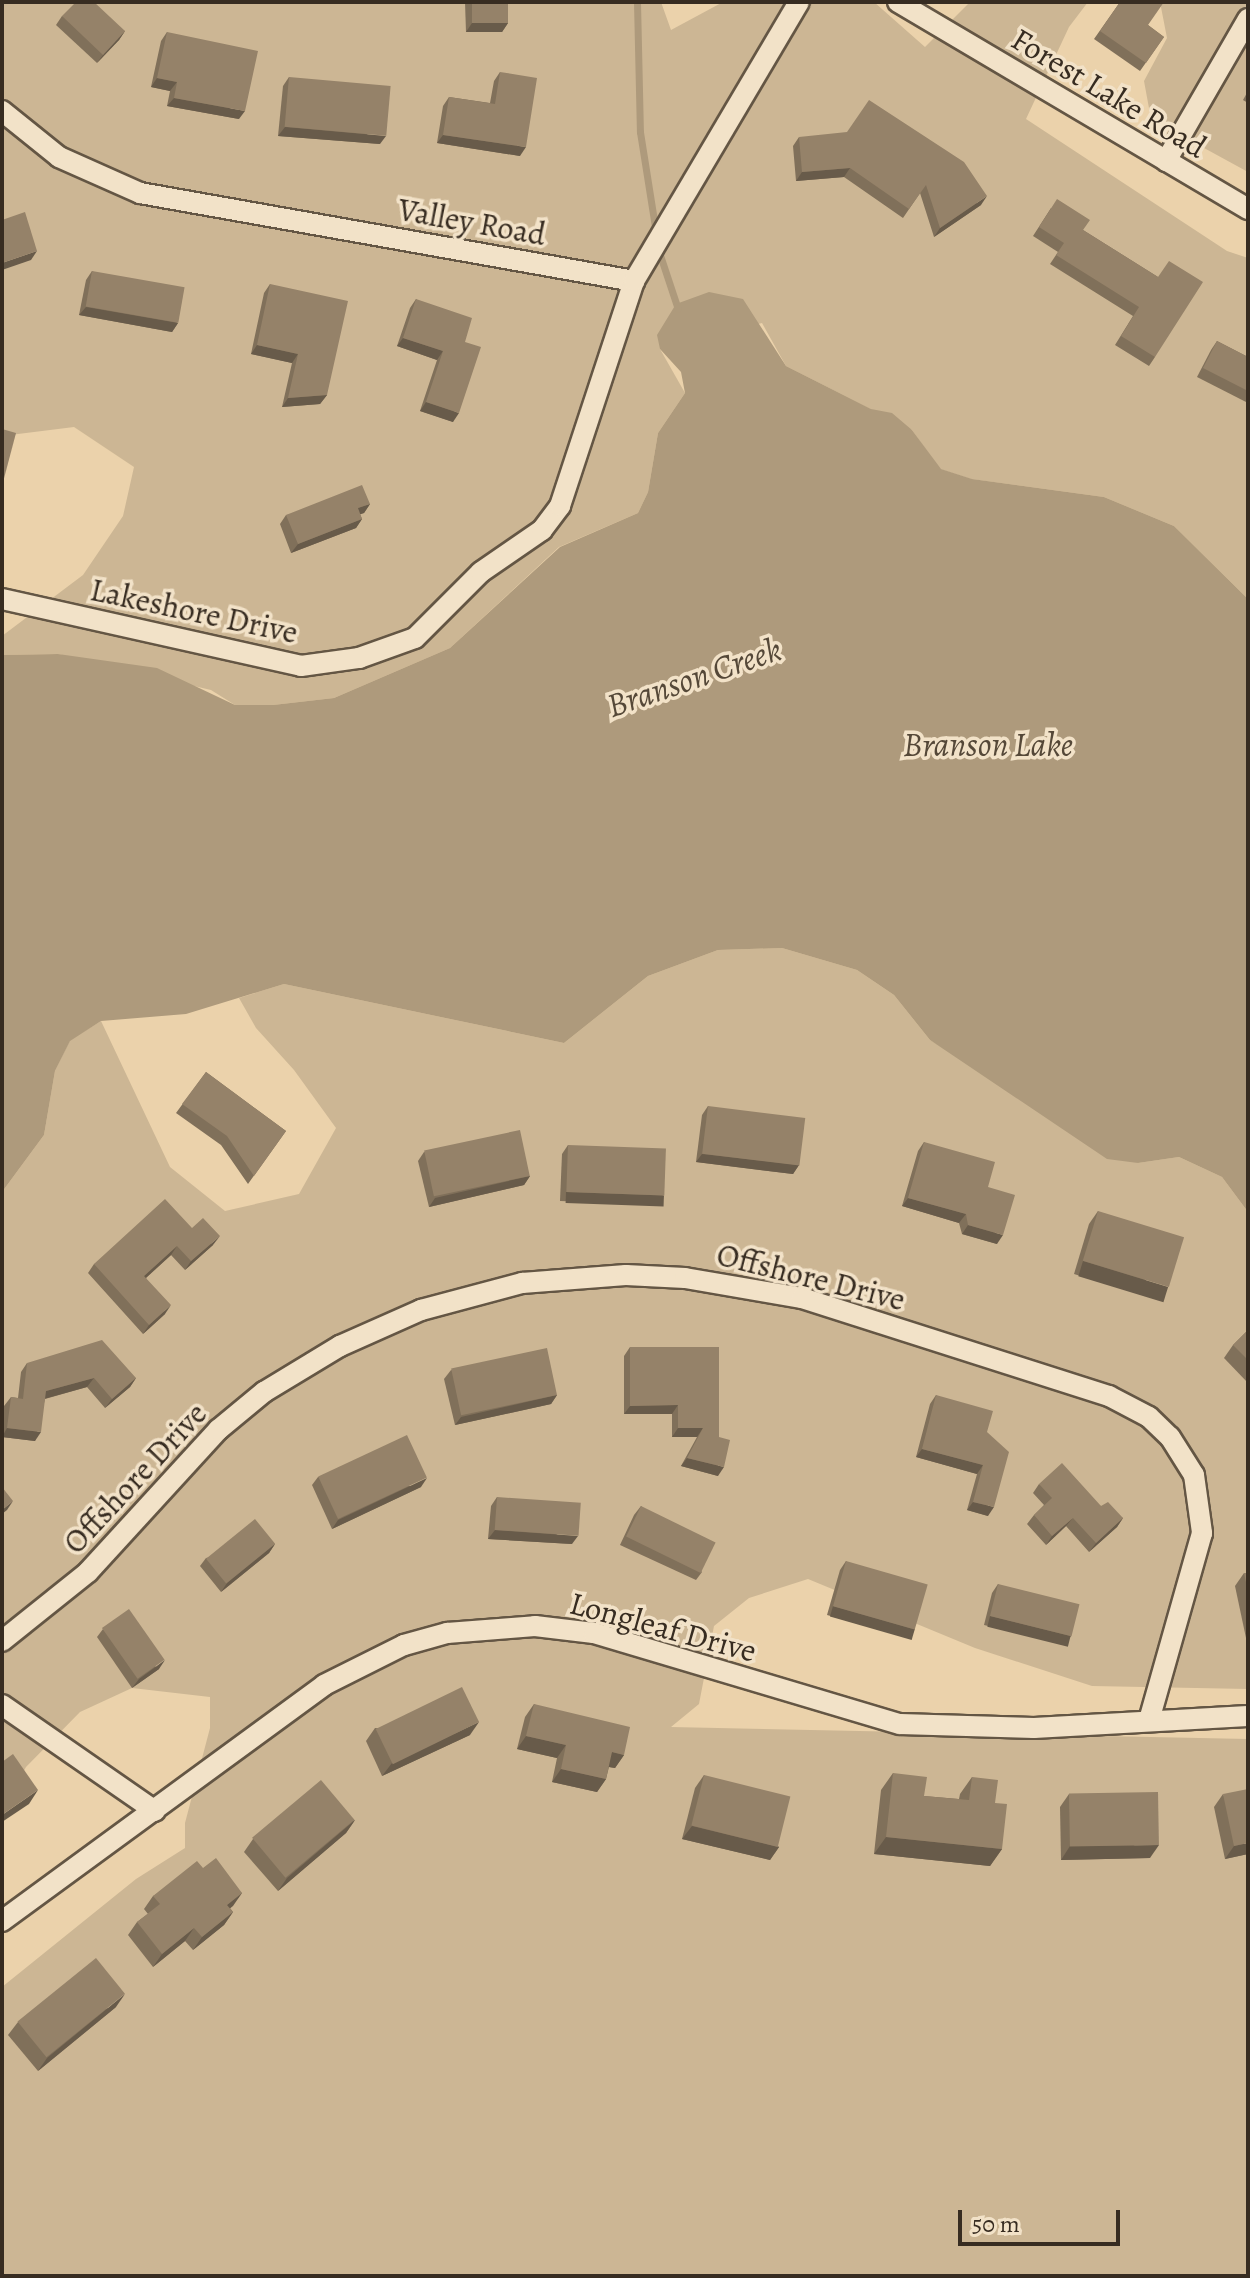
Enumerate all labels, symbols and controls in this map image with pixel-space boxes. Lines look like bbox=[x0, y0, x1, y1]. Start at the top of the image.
street label: Forest Lake Road bbox=[1005, 20, 1213, 166]
street label: Valley Road bbox=[395, 190, 549, 254]
street label: Lakeshore Drive bbox=[87, 570, 301, 652]
water label: Branson Creek bbox=[601, 628, 787, 726]
water label: Branson Lake bbox=[903, 725, 1073, 765]
street label: Offshore Drive bbox=[713, 1235, 909, 1319]
street label: Offshore Drive bbox=[55, 1394, 215, 1562]
street label: Longleaf Drive bbox=[566, 1584, 760, 1670]
scale bar bbox=[962, 2194, 1124, 2244]
text: 50 m bbox=[972, 2208, 1020, 2240]

